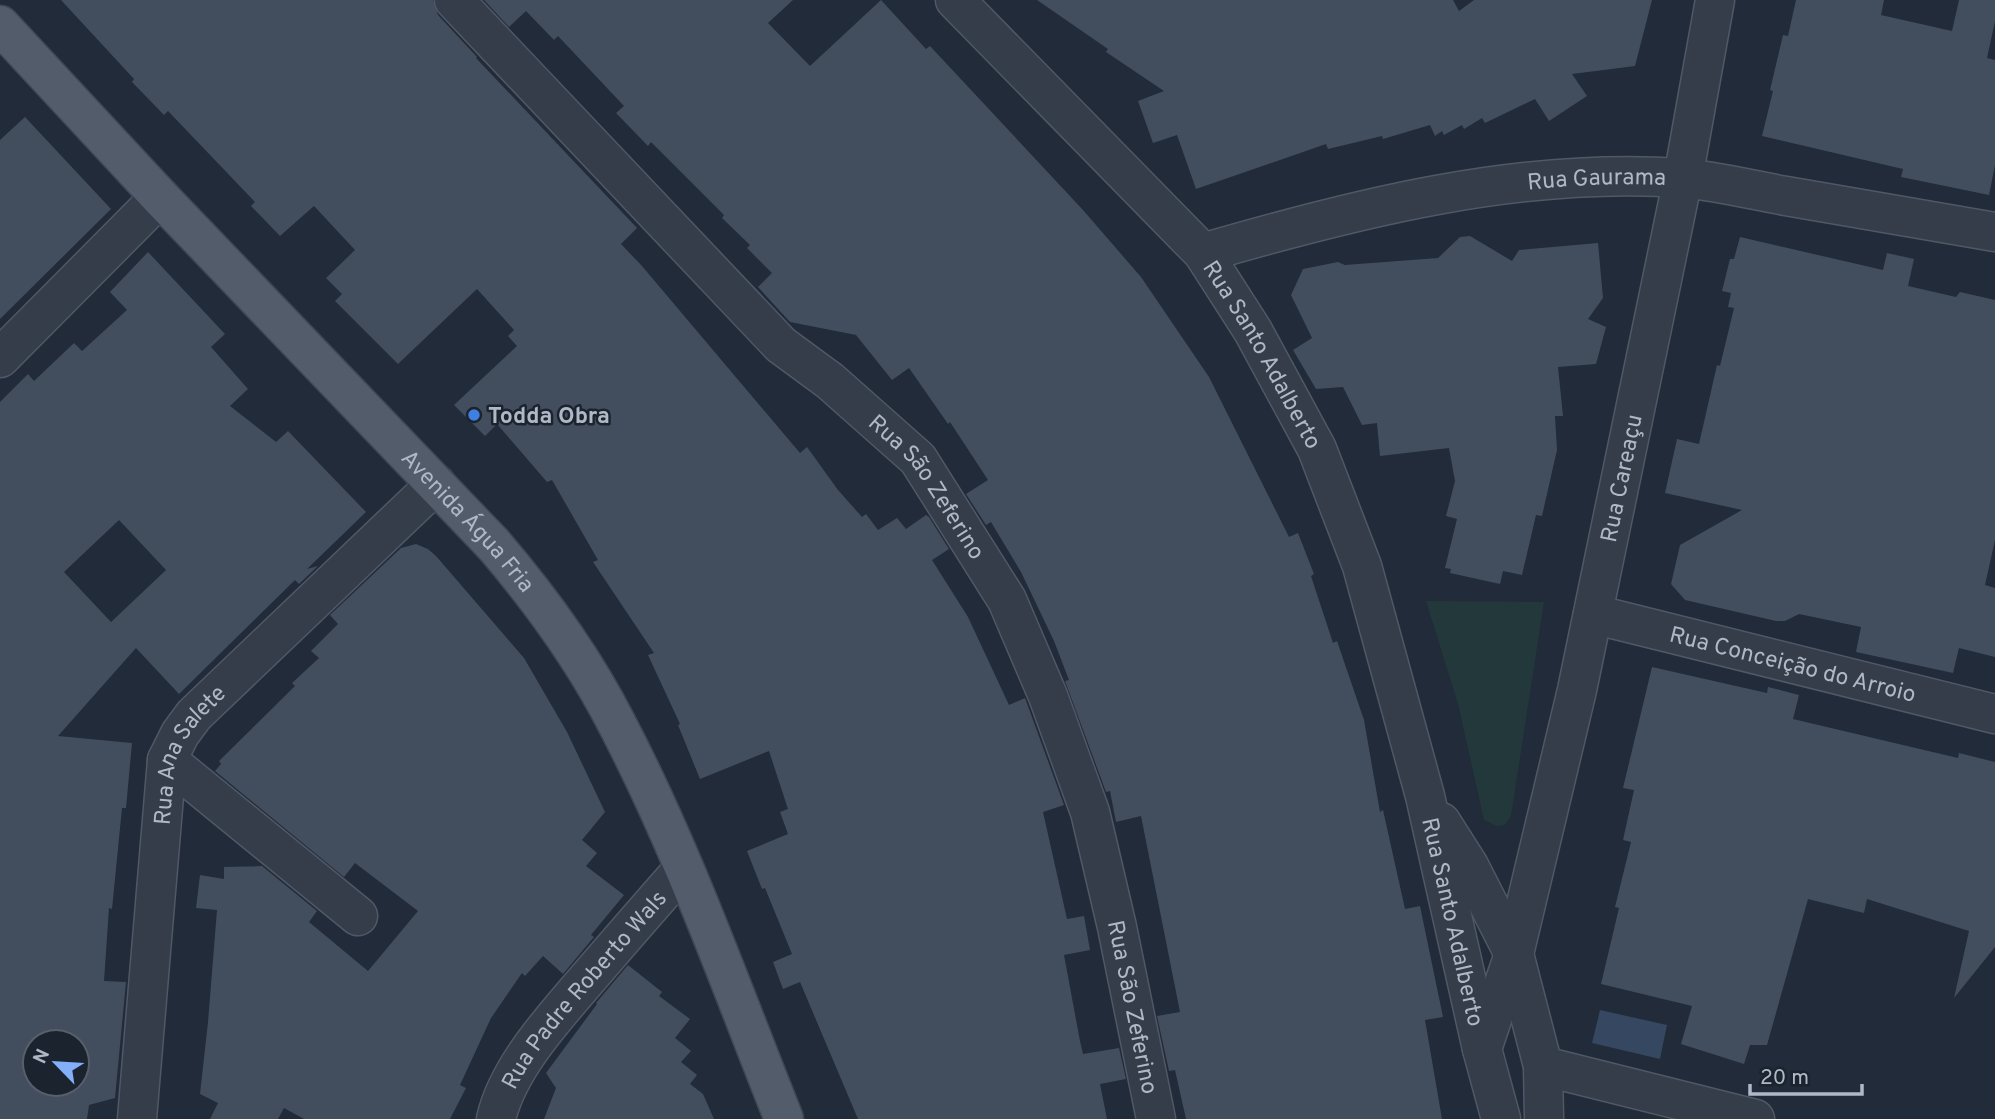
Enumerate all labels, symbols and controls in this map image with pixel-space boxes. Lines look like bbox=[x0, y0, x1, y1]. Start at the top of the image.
street label: Rua Gaurama bbox=[1526, 164, 1667, 199]
street label: Rua Santo Adalberto bbox=[1195, 256, 1326, 455]
place label: Todda Obra bbox=[488, 403, 610, 432]
marker: Todda Obra bbox=[466, 407, 482, 423]
street label: Rua São Zeferino bbox=[861, 410, 990, 566]
street label: Rua Careaçu bbox=[1596, 412, 1651, 545]
street label: Avenida Água Fria bbox=[394, 445, 539, 599]
street label: Rua Conceição do Arroio bbox=[1666, 622, 1918, 711]
street label: Rua Ana Salete bbox=[150, 680, 233, 826]
street label: Rua Santo Adalberto bbox=[1413, 815, 1488, 1030]
street label: Rua Padre Roberto Wals bbox=[497, 886, 674, 1095]
street label: Rua São Zeferino bbox=[1099, 918, 1163, 1097]
north arrow bbox=[21, 1028, 91, 1098]
text: N bbox=[29, 1045, 56, 1068]
scale bar bbox=[1750, 1052, 1862, 1096]
text: 20 m bbox=[1760, 1065, 1809, 1092]

